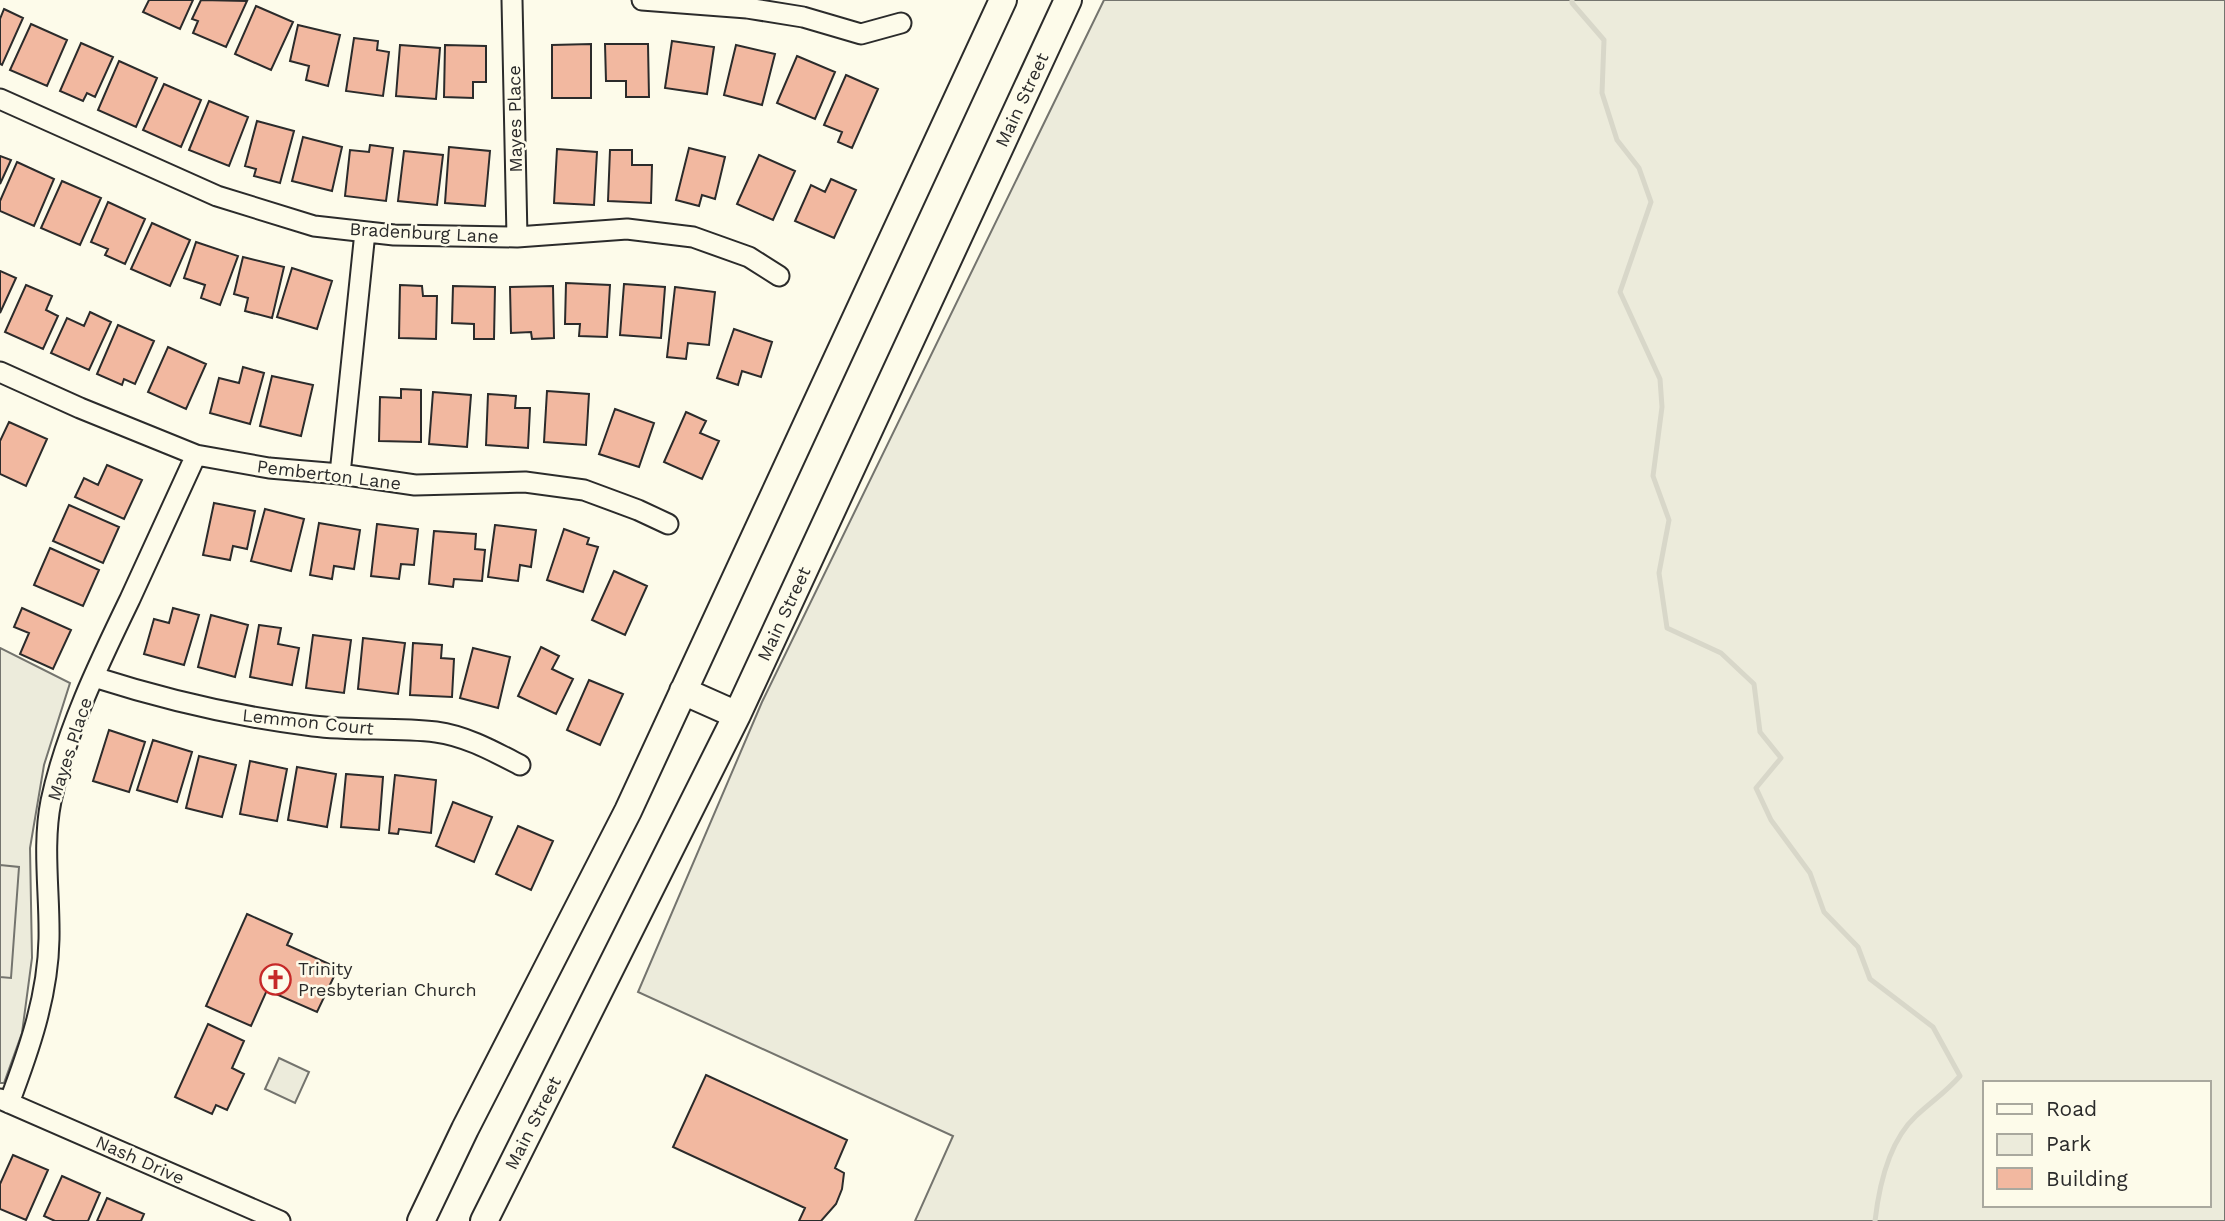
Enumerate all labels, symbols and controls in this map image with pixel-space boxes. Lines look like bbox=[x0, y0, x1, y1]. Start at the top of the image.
street label: Main Street bbox=[991, 49, 1053, 150]
street label: Mayes Place bbox=[503, 65, 526, 173]
street label: Bradenburg Lane bbox=[349, 218, 499, 247]
street label: Pemberton Lane bbox=[256, 455, 402, 494]
street label: Main Street bbox=[753, 563, 815, 664]
street label: Mayes Place bbox=[43, 695, 96, 803]
street label: Lemmon Court bbox=[241, 704, 375, 739]
place label: Trinity Presbyterian Church bbox=[298, 958, 477, 1000]
church icon: Trinity Presbyterian Church bbox=[258, 962, 292, 996]
street label: Main Street bbox=[500, 1072, 565, 1173]
legend bbox=[1983, 1081, 2211, 1207]
text: Road bbox=[2046, 1096, 2097, 1121]
street label: Nash Drive bbox=[93, 1131, 188, 1188]
text: Park bbox=[2046, 1131, 2091, 1156]
text: Building bbox=[2046, 1166, 2128, 1191]

